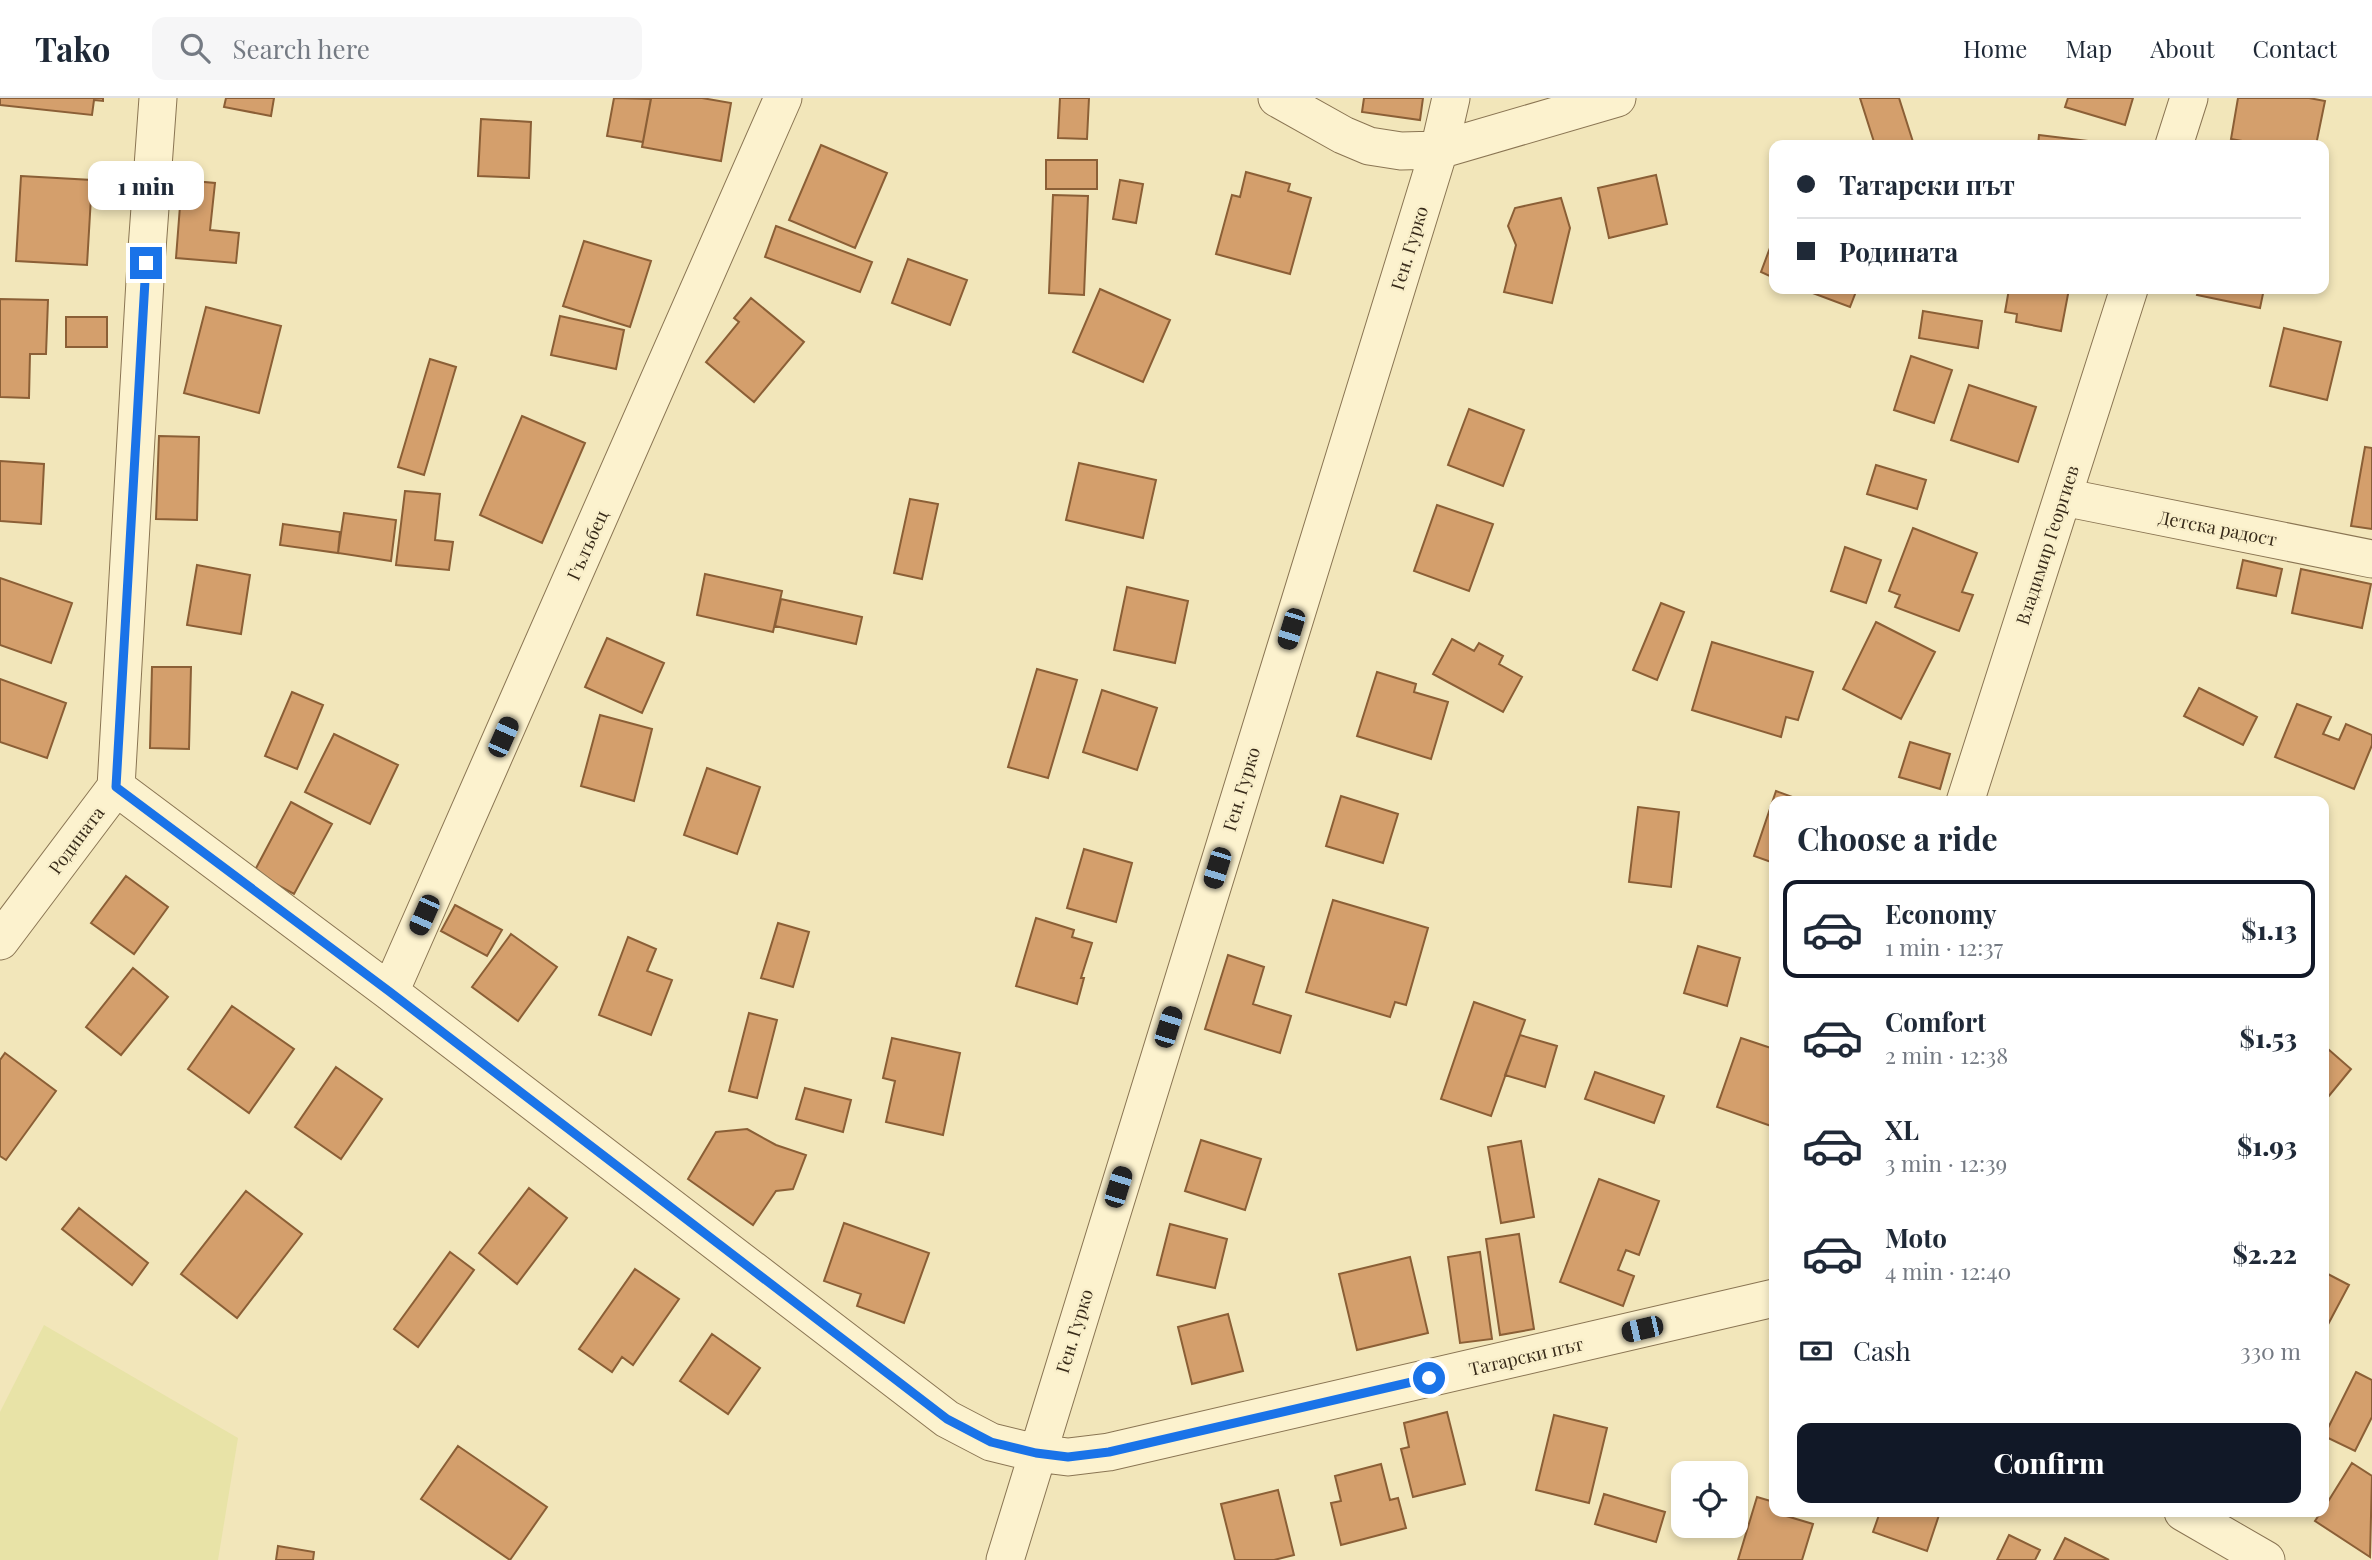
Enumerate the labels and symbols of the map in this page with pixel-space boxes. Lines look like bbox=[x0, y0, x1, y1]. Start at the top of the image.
callout: 1 min bbox=[88, 162, 204, 211]
street label: Ген. Гурко bbox=[1385, 203, 1433, 293]
route end bbox=[130, 247, 162, 279]
street label: Владимир Георгиев bbox=[2010, 462, 2084, 628]
street label: Детска радост bbox=[2157, 505, 2279, 551]
street label: Гълъбец bbox=[561, 506, 613, 584]
car bbox=[1275, 606, 1308, 652]
car bbox=[485, 714, 522, 760]
street label: Ген. Гурко bbox=[1217, 744, 1265, 834]
street label: Родината bbox=[43, 801, 109, 879]
car bbox=[1201, 845, 1234, 891]
car bbox=[406, 892, 443, 938]
car bbox=[1152, 1004, 1185, 1050]
car bbox=[1102, 1164, 1135, 1210]
street label: Ген. Гурко bbox=[1050, 1286, 1098, 1376]
car bbox=[1620, 1314, 1665, 1344]
street label: Татарски път bbox=[1466, 1331, 1586, 1381]
route start bbox=[1413, 1362, 1445, 1394]

